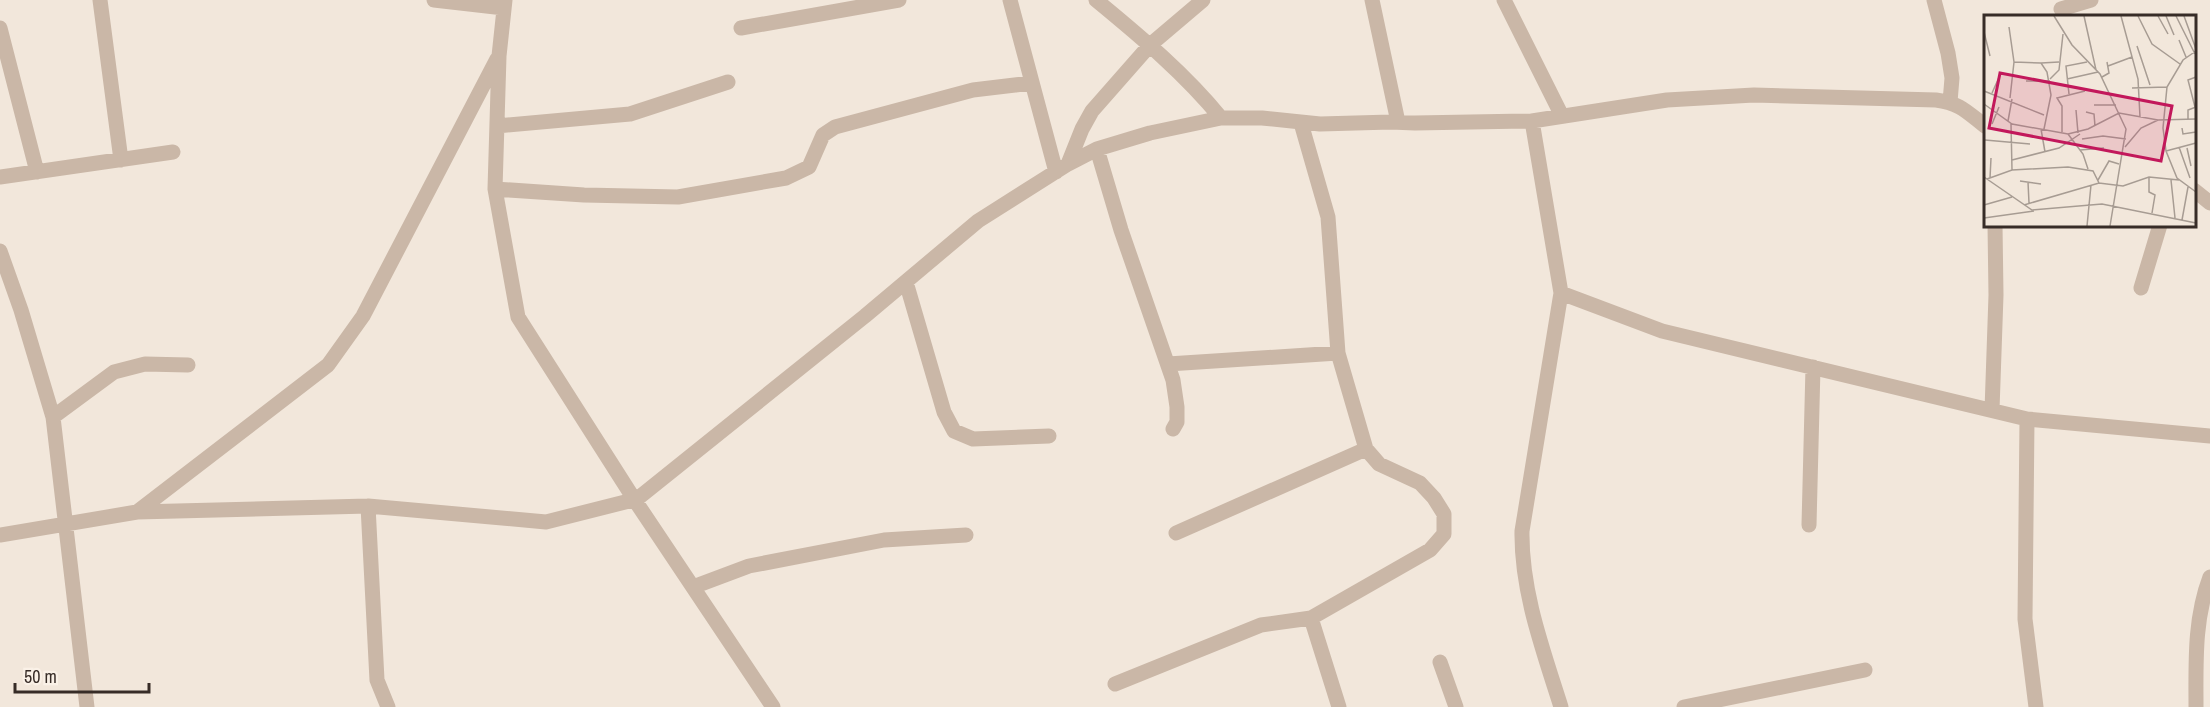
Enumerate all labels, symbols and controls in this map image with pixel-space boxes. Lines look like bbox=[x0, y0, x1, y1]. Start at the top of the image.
inset map bbox=[1984, 15, 2195, 226]
scale bar bbox=[15, 656, 148, 694]
text: 50 m bbox=[24, 664, 57, 689]

